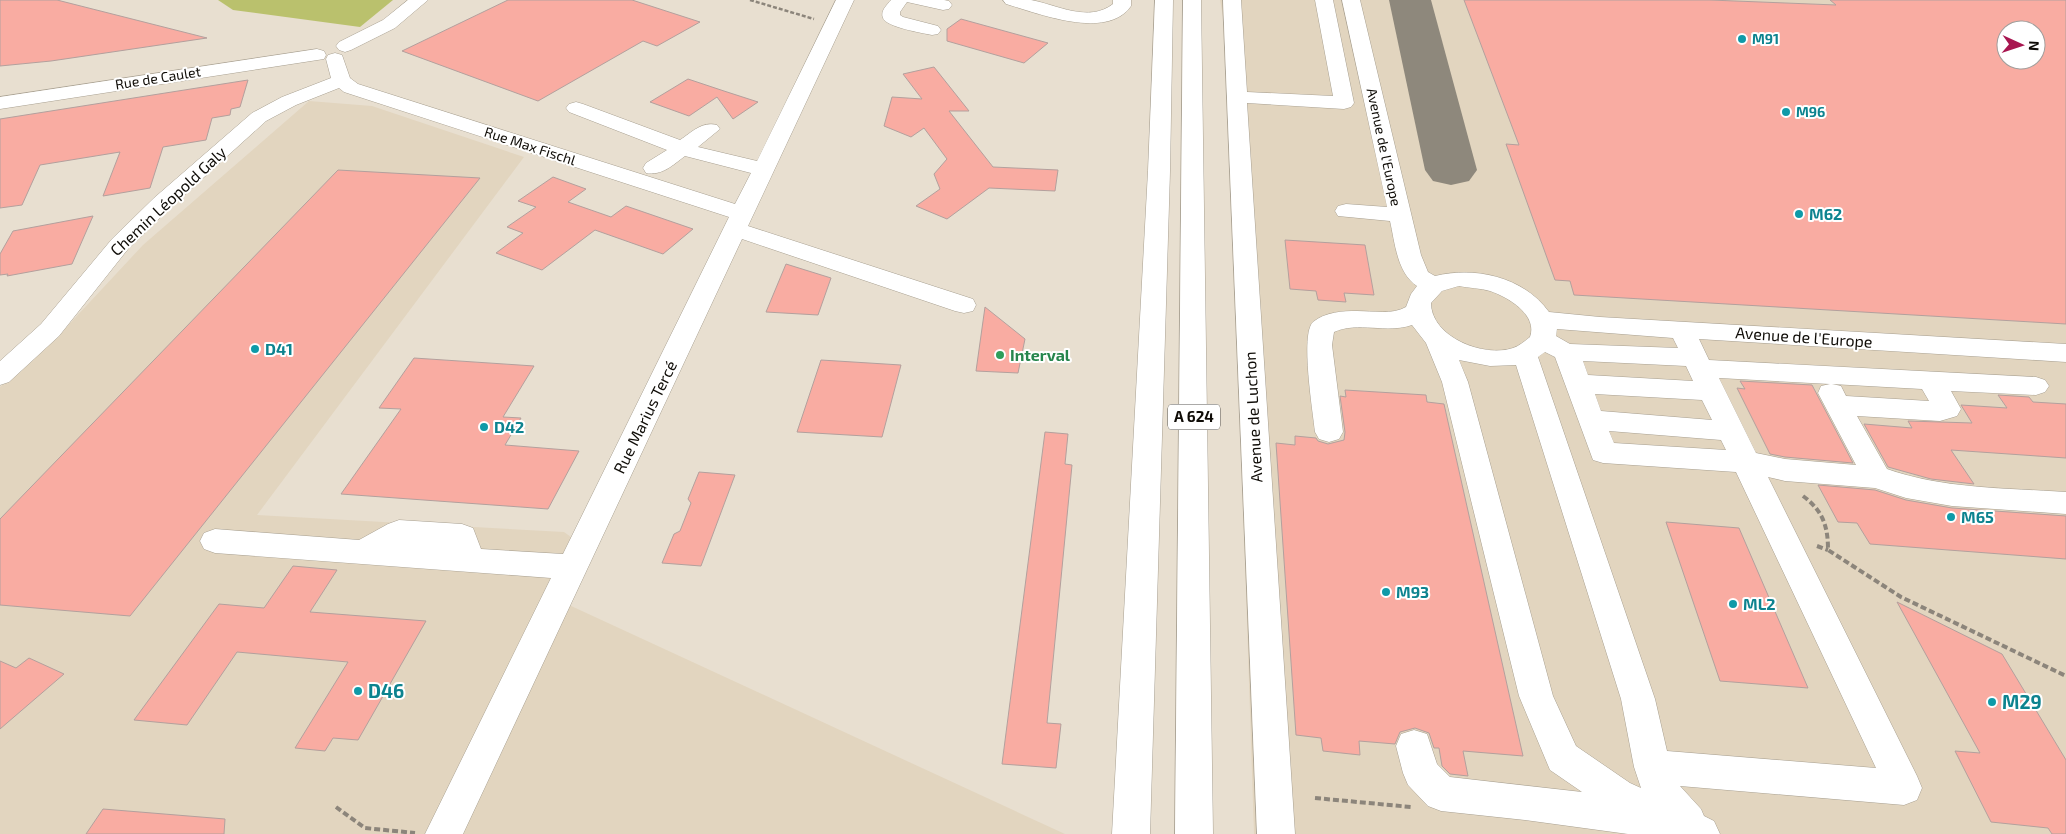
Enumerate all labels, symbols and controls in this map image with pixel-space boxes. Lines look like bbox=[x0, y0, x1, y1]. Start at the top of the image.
north arrow bbox=[1996, 20, 2046, 70]
place label: M91 bbox=[1752, 30, 1779, 47]
marker: M91 bbox=[1736, 33, 1748, 45]
text: N bbox=[2026, 40, 2043, 51]
street label: Rue de Caulet bbox=[114, 62, 202, 93]
street label: Avenue de l'Europe bbox=[1364, 86, 1405, 208]
place label: M96 bbox=[1796, 103, 1825, 120]
marker: M96 bbox=[1780, 106, 1792, 118]
street label: Rue Max Fischl bbox=[482, 123, 579, 169]
street label: Chemin Léopold Galy bbox=[106, 142, 230, 259]
place label: M62 bbox=[1809, 204, 1842, 223]
marker: M62 bbox=[1793, 208, 1805, 220]
street label: Avenue de l'Europe bbox=[1735, 322, 1873, 351]
place label: D41 bbox=[265, 339, 293, 358]
marker: D41 bbox=[249, 343, 261, 355]
place label: Interval bbox=[1010, 345, 1071, 364]
marker: Interval bbox=[994, 349, 1006, 361]
street label: Avenue de Luchon bbox=[1240, 351, 1265, 483]
street label: Rue Marius Tercé bbox=[609, 357, 680, 476]
road number: A 624 bbox=[1168, 404, 1220, 430]
place label: D42 bbox=[494, 417, 524, 436]
marker: D42 bbox=[478, 421, 490, 433]
place label: M65 bbox=[1961, 507, 1994, 526]
marker: M65 bbox=[1945, 511, 1957, 523]
place label: M93 bbox=[1396, 582, 1429, 601]
marker: M93 bbox=[1380, 586, 1392, 598]
place label: ML2 bbox=[1743, 594, 1776, 613]
marker: ML2 bbox=[1727, 598, 1739, 610]
place label: D46 bbox=[368, 679, 404, 702]
marker: D46 bbox=[352, 685, 364, 697]
place label: M29 bbox=[2002, 690, 2042, 713]
marker: M29 bbox=[1986, 696, 1998, 708]

